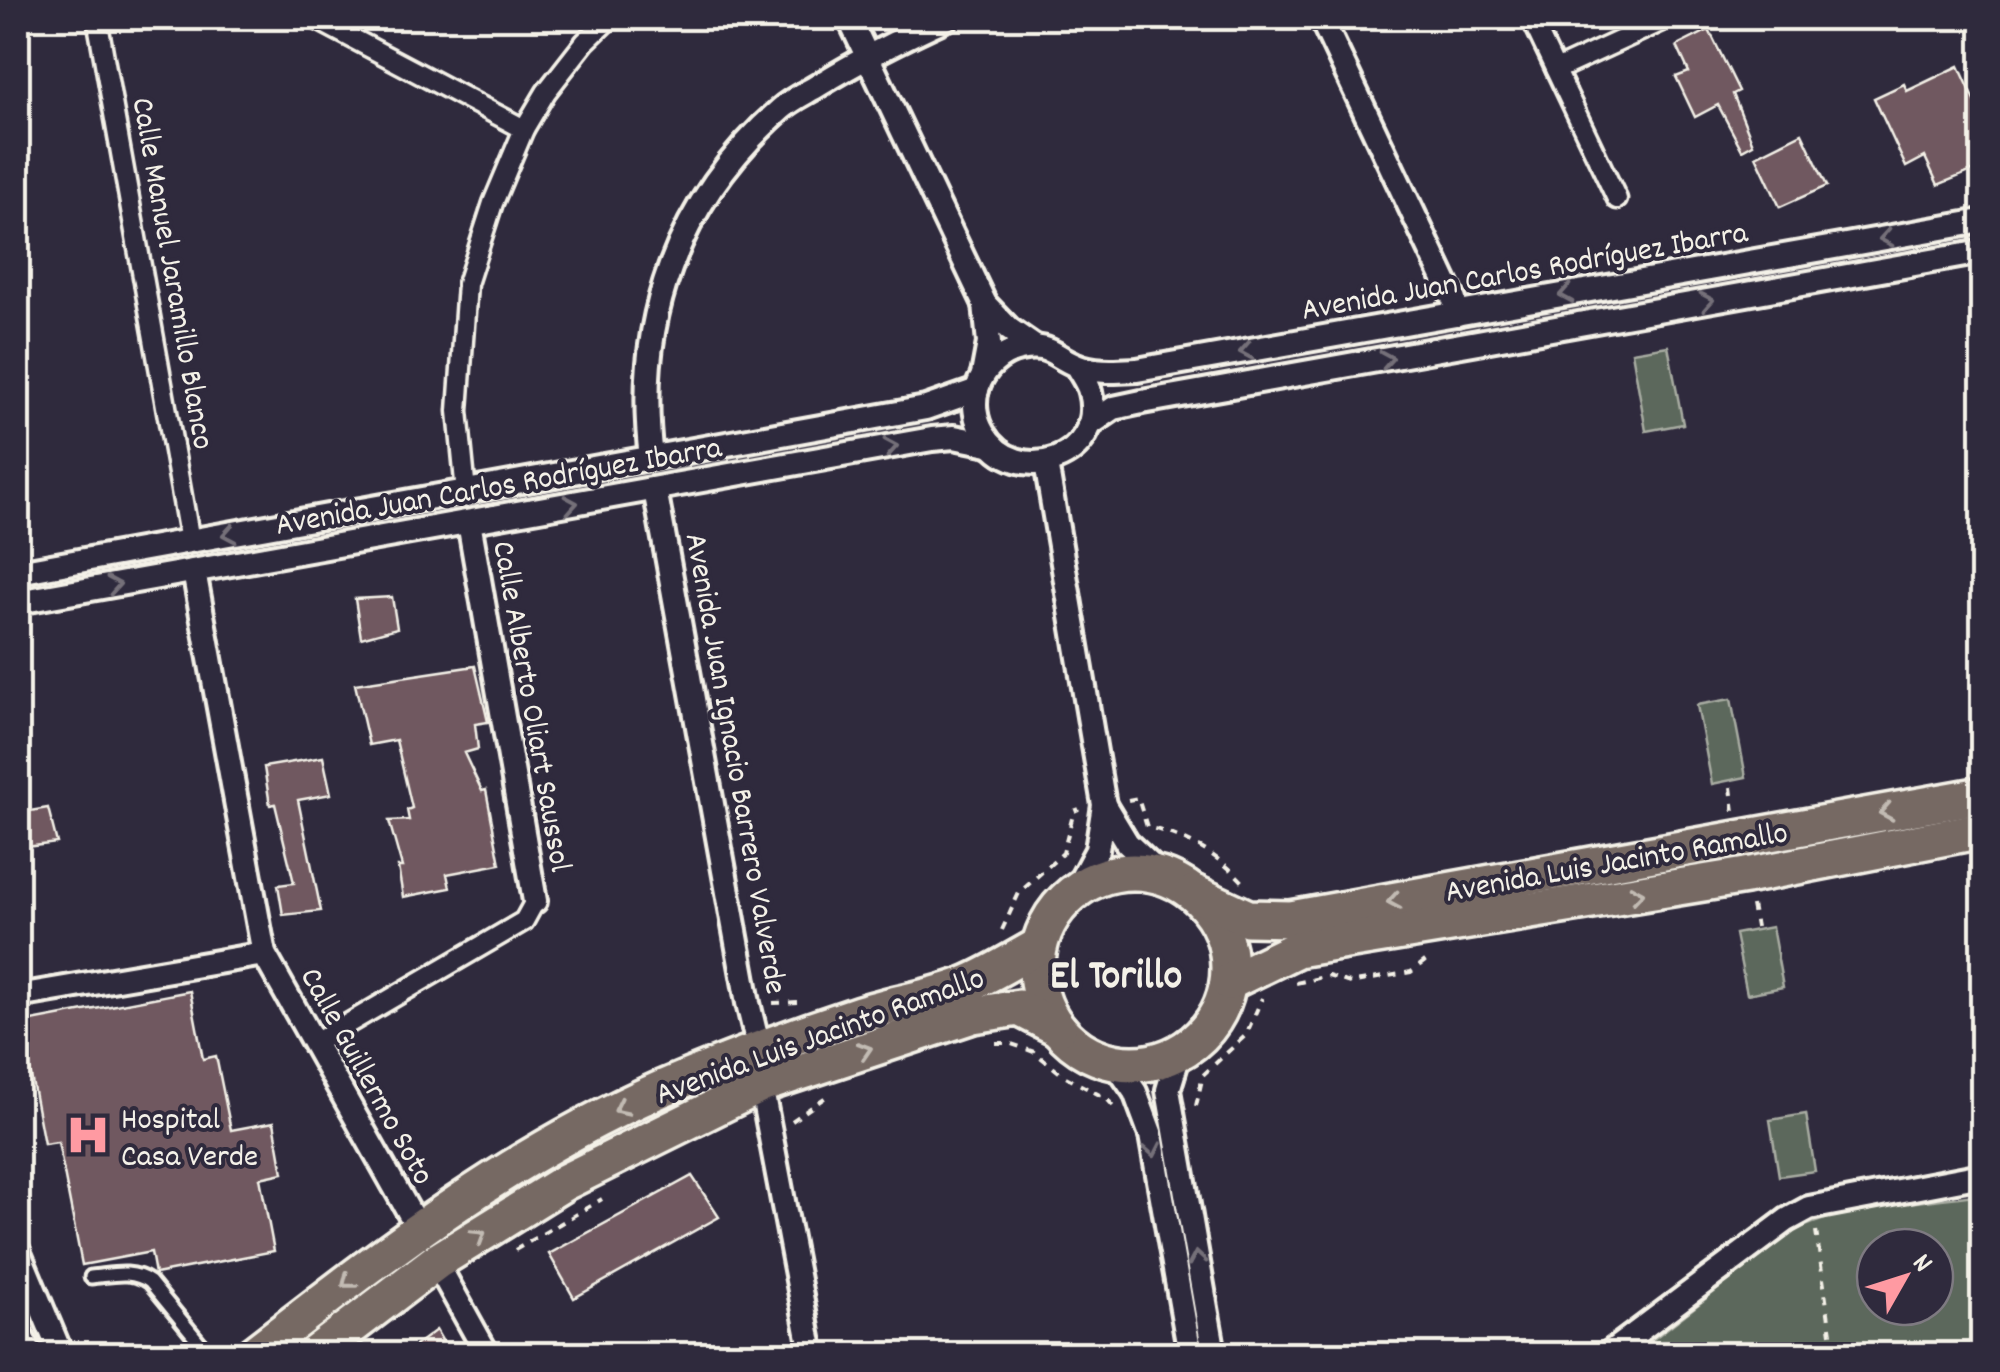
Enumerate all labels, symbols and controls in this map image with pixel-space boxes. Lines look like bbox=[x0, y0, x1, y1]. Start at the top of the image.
street label: Calle Manuel Jaramillo Blanco bbox=[116, 94, 224, 453]
street label: Avenida Juan Carlos Rodríguez Ibarra bbox=[1298, 212, 1753, 336]
one-way arrow bbox=[1878, 227, 1895, 248]
one-way arrow bbox=[1558, 283, 1575, 304]
one-way arrow bbox=[1698, 291, 1715, 312]
one-way arrow bbox=[1238, 340, 1255, 361]
one-way arrow bbox=[1378, 349, 1395, 370]
street label: Avenida Juan Carlos Rodríguez Ibarra bbox=[272, 427, 727, 551]
one-way arrow bbox=[883, 437, 900, 458]
one-way arrow bbox=[563, 494, 580, 515]
one-way arrow bbox=[220, 523, 237, 544]
street label: Avenida Juan Ignacio Barrero Valverde bbox=[670, 530, 796, 998]
street label: Calle Alberto Oliart Saussol bbox=[477, 538, 581, 876]
one-way arrow bbox=[105, 575, 122, 596]
one-way arrow bbox=[1878, 801, 1895, 822]
street label: Avenida Luis Jacinto Ramallo bbox=[1442, 812, 1792, 918]
one-way arrow bbox=[1629, 884, 1645, 905]
one-way arrow bbox=[1386, 889, 1403, 910]
district label: El Torillo bbox=[1050, 949, 1182, 1009]
street label: Avenida Luis Jacinto Ramallo bbox=[650, 958, 992, 1120]
street label: Calle Guillermo Soto bbox=[286, 960, 444, 1195]
one-way arrow bbox=[856, 1042, 873, 1062]
one-way arrow bbox=[614, 1096, 632, 1116]
place label: Hospital Casa Verde bbox=[121, 1099, 258, 1182]
hospital icon: Hospital Casa Verde bbox=[64, 1111, 112, 1159]
one-way arrow bbox=[1142, 1141, 1163, 1158]
north arrow bbox=[1855, 1227, 1955, 1327]
one-way arrow bbox=[468, 1229, 486, 1248]
text: N bbox=[1901, 1246, 1940, 1282]
one-way arrow bbox=[1187, 1250, 1208, 1267]
one-way arrow bbox=[341, 1271, 359, 1288]

